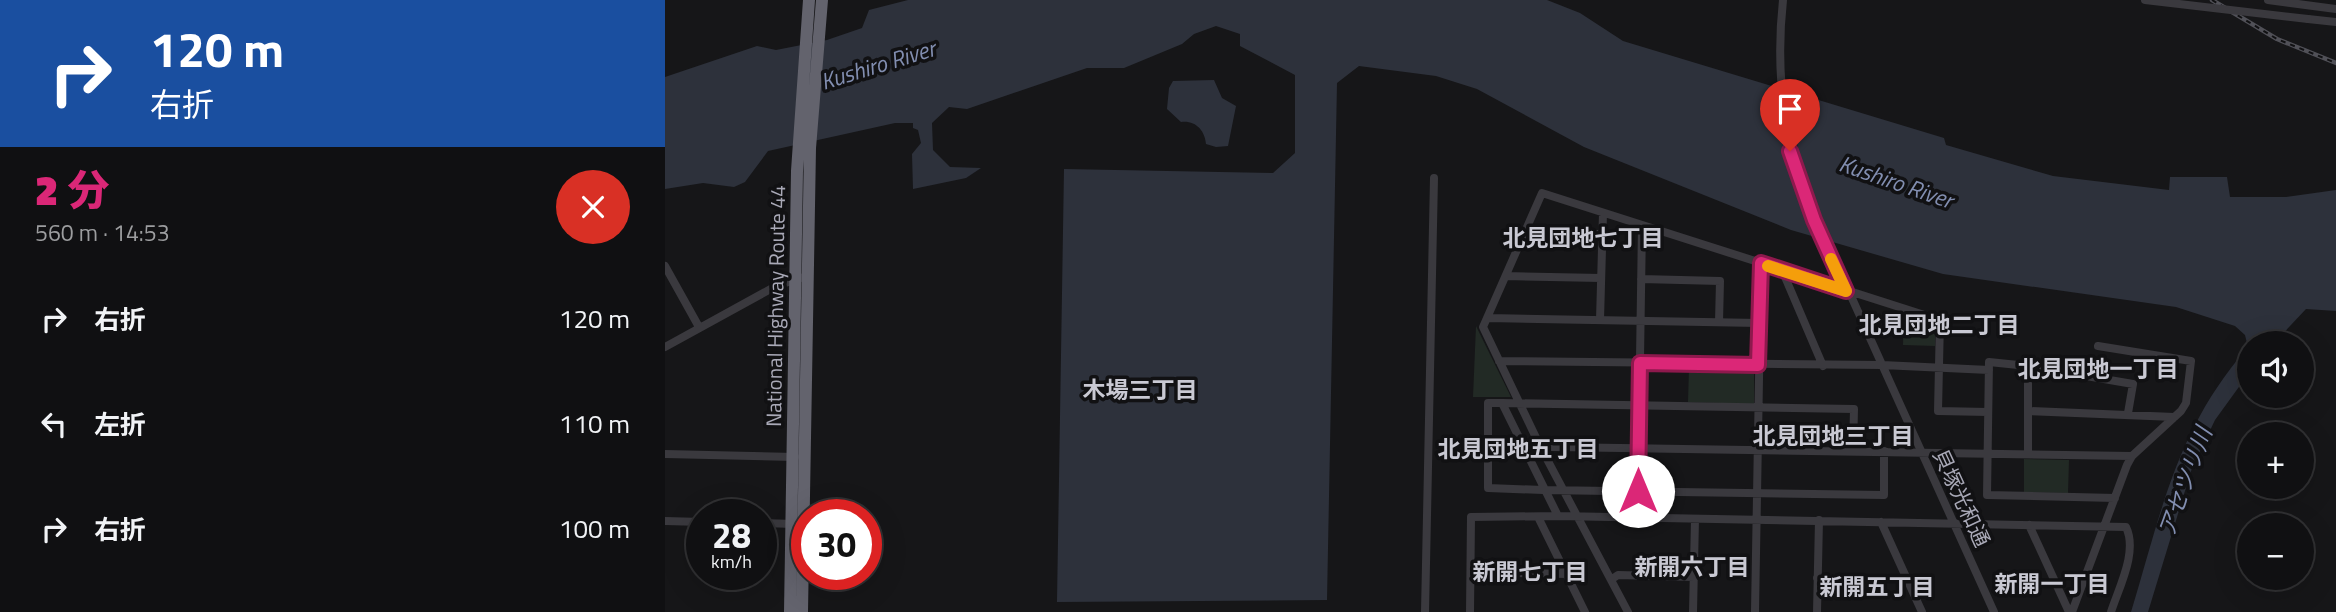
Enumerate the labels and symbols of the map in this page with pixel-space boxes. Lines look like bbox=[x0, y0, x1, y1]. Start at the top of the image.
water label: Kushiro River bbox=[816, 30, 942, 99]
pin bbox=[1760, 79, 1820, 151]
water label: Kushiro River bbox=[1835, 146, 1960, 218]
street label: National Highway Route 44 bbox=[757, 185, 793, 427]
district label: 北見団地七丁目 bbox=[1503, 220, 1664, 255]
district label: 北見団地二丁目 bbox=[1859, 307, 2020, 342]
district label: 北見団地一丁目 bbox=[2018, 351, 2179, 386]
district label: 木場三丁目 bbox=[1083, 372, 1198, 407]
district label: 北見団地三丁目 bbox=[1753, 418, 1914, 453]
water label: アセツリ川 bbox=[2148, 419, 2222, 542]
district label: 北見団地五丁目 bbox=[1438, 431, 1599, 466]
street label: 貝塚光和通 bbox=[1925, 443, 1999, 552]
position arrow bbox=[1601, 454, 1675, 528]
speed limit sign: 30 bbox=[791, 499, 882, 590]
district label: 新開六丁目 bbox=[1635, 549, 1750, 584]
district label: 新開七丁目 bbox=[1473, 554, 1588, 589]
district label: 新開一丁目 bbox=[1995, 566, 2110, 601]
district label: 新開五丁目 bbox=[1820, 569, 1935, 604]

